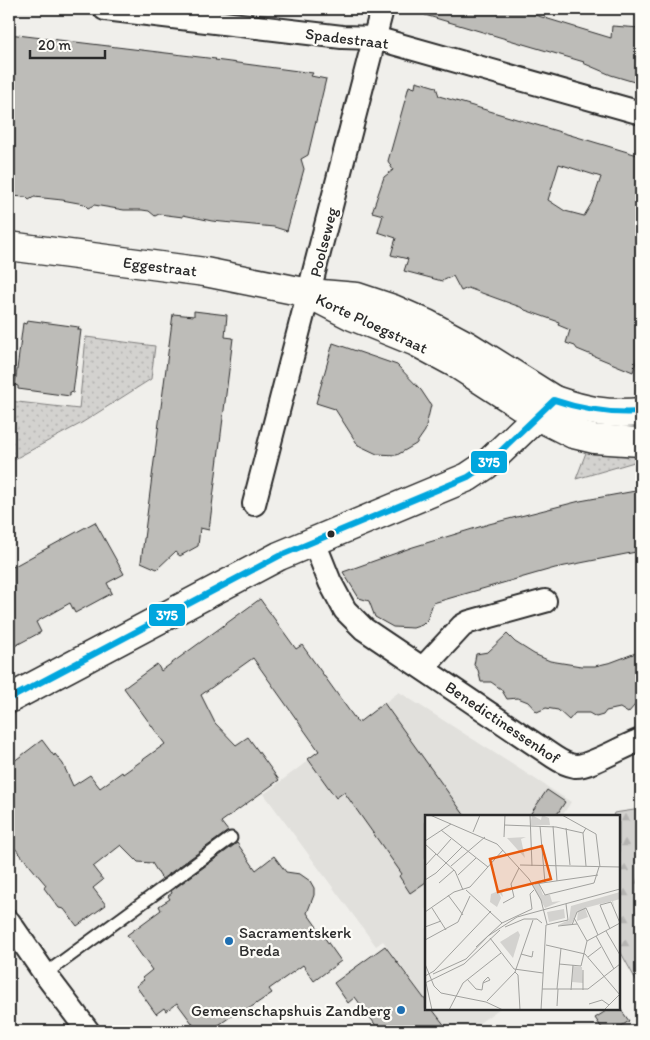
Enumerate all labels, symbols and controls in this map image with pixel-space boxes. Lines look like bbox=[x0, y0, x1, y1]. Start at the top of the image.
street label: Spadestraat bbox=[304, 24, 390, 53]
scale bar bbox=[30, 28, 105, 60]
text: 20 m bbox=[38, 36, 72, 54]
street label: Poolseweg bbox=[306, 205, 341, 279]
street label: Eggestraat bbox=[122, 253, 198, 280]
street label: Korte Ploegstraat bbox=[313, 289, 431, 358]
line badge: 375 bbox=[470, 450, 508, 474]
text: 375 bbox=[478, 454, 501, 471]
unlabelled marker bbox=[326, 529, 336, 539]
line badge: 375 bbox=[148, 603, 186, 627]
text: 375 bbox=[156, 607, 179, 624]
street label: Benedictinessenhof bbox=[442, 677, 564, 768]
inset map bbox=[425, 815, 620, 1010]
place label: Sacramentskerk Breda bbox=[239, 923, 352, 960]
marker: Sacramentskerk Breda bbox=[223, 935, 235, 947]
place label: Gemeenschapshuis Zandberg bbox=[191, 1001, 392, 1020]
marker: Gemeenschapshuis Zandberg bbox=[395, 1004, 407, 1016]

